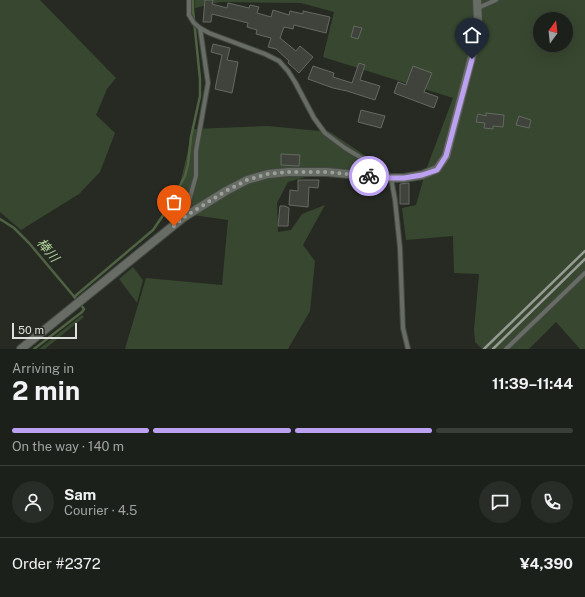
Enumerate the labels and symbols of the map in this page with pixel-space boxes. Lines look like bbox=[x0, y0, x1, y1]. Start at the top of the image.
north arrow bbox=[533, 12, 573, 52]
pin bbox=[455, 18, 489, 59]
courier bbox=[349, 156, 389, 196]
pin bbox=[157, 185, 191, 226]
water label: 棒川 bbox=[34, 235, 63, 266]
scale bar bbox=[12, 321, 77, 340]

